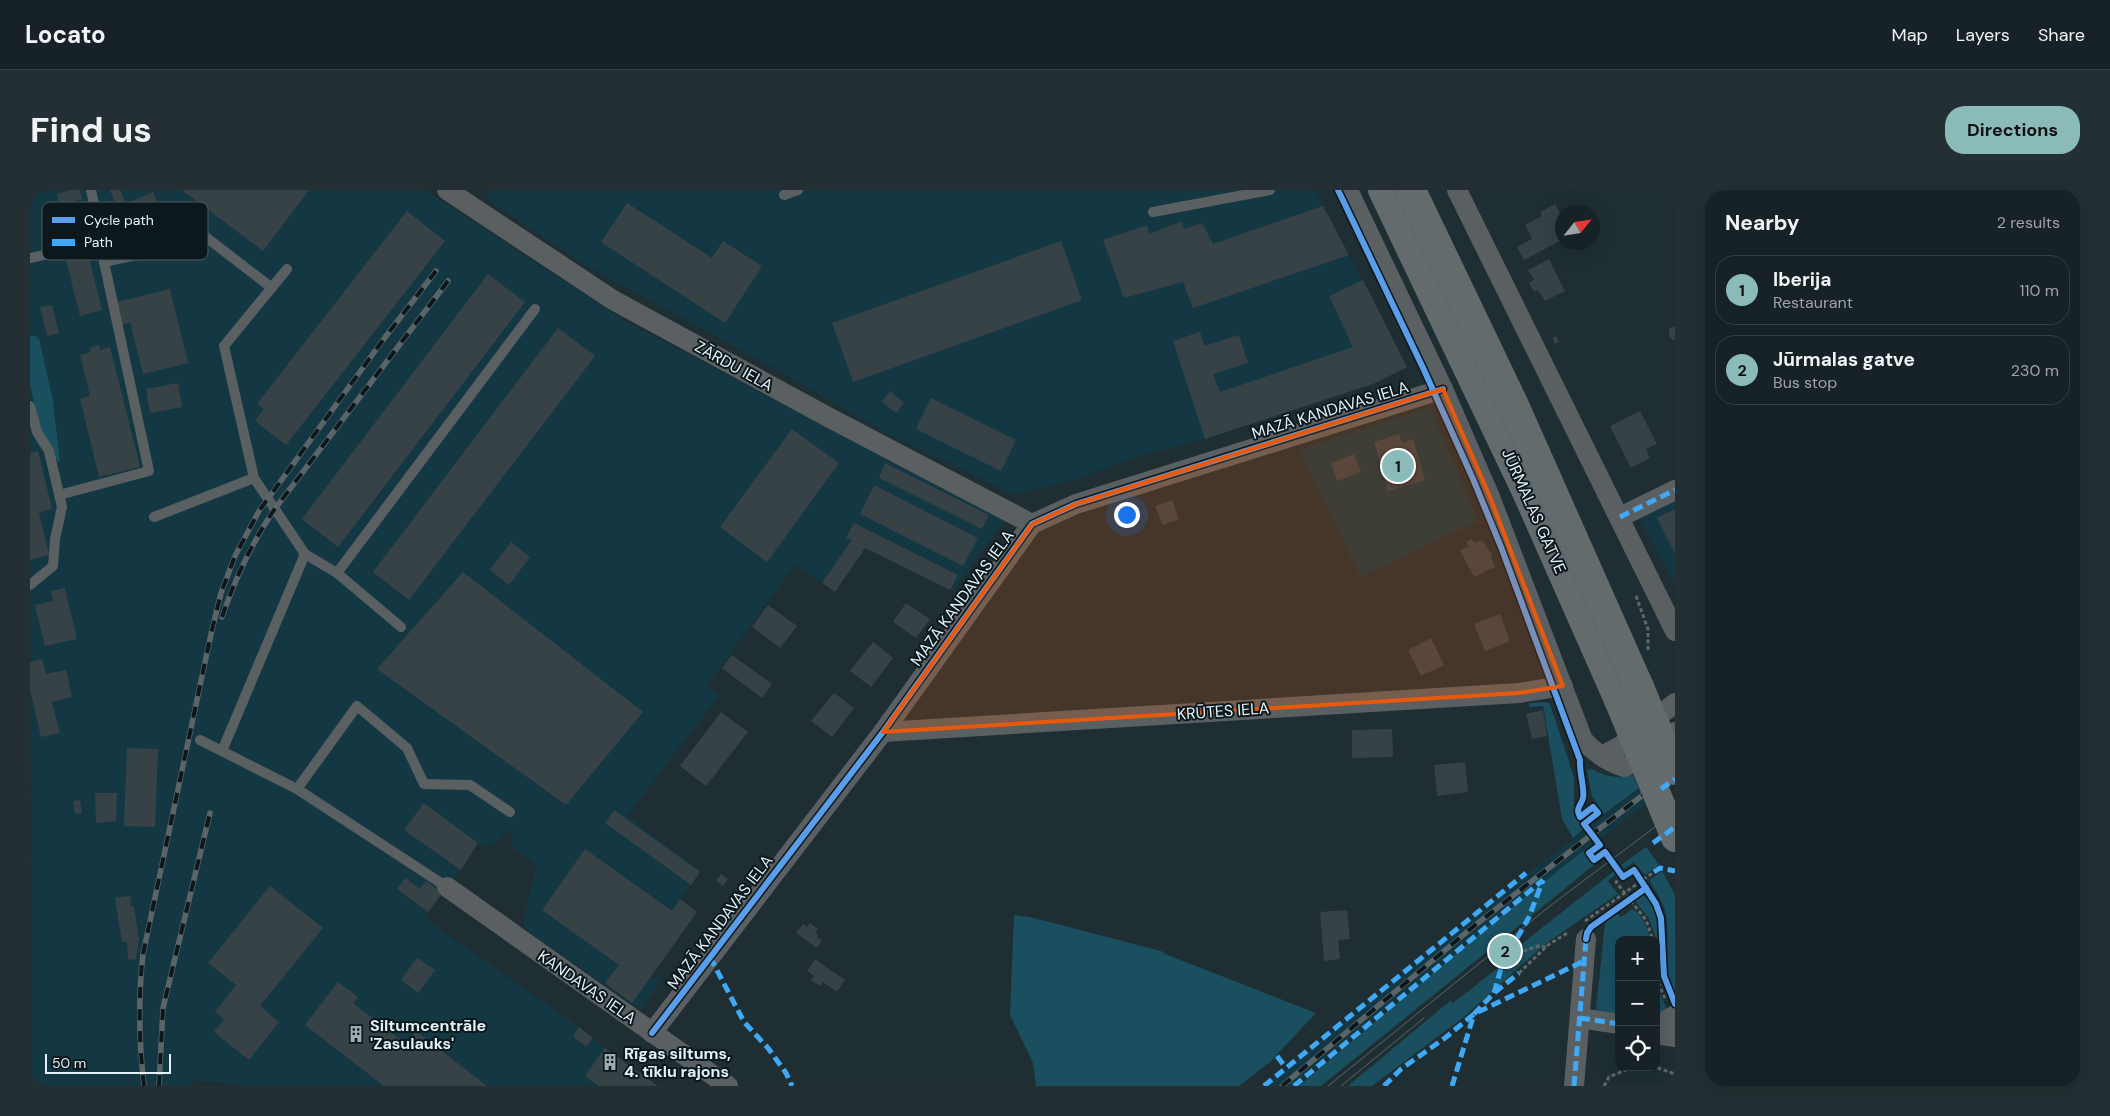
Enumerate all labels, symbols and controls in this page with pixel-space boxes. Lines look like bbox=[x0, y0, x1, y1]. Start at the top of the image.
text: Locato bbox=[25, 19, 106, 50]
text: Map bbox=[1892, 23, 1928, 47]
text: Layers bbox=[1956, 23, 2010, 47]
text: Share bbox=[2038, 23, 2085, 47]
button: Directions bbox=[1945, 106, 2080, 154]
text: Find us bbox=[30, 107, 152, 153]
legend bbox=[42, 202, 208, 260]
north arrow bbox=[1555, 205, 1600, 250]
text: Nearby bbox=[1725, 209, 1799, 237]
text: Cycle path bbox=[84, 211, 154, 229]
text: 2 results bbox=[1997, 212, 2060, 233]
text: Path bbox=[84, 233, 113, 251]
text: Iberija bbox=[1773, 267, 1831, 292]
text: 1 bbox=[1739, 280, 1745, 301]
text: 110 m bbox=[2020, 280, 2059, 301]
text: Restaurant bbox=[1773, 292, 1853, 313]
street label: ZĀRDU IELA bbox=[691, 336, 777, 396]
text: Jūrmalas gatve bbox=[1773, 347, 1915, 372]
text: 2 bbox=[1737, 360, 1747, 381]
text: 230 m bbox=[2011, 360, 2059, 381]
text: Bus stop bbox=[1773, 372, 1837, 393]
street label: MAZĀ KANDAVAS IELA bbox=[1249, 376, 1411, 444]
street label: JŪRMALAS GATVE bbox=[1497, 445, 1571, 577]
pin: 1 bbox=[1382, 447, 1414, 485]
your location bbox=[1114, 502, 1140, 528]
street label: MAZĀ KANDAVAS IELA bbox=[906, 526, 1019, 670]
street label: KRŪTES IELA bbox=[1176, 697, 1270, 725]
street label: MAZĀ KANDAVAS IELA bbox=[663, 850, 778, 993]
pin: 2 bbox=[1489, 932, 1521, 970]
map controls bbox=[1615, 936, 1660, 1071]
button: + bbox=[1615, 936, 1660, 981]
street label: KANDAVAS IELA bbox=[534, 945, 641, 1029]
button: − bbox=[1615, 981, 1660, 1026]
place label: Siltumcentrāle 'Zasulauks' bbox=[370, 1015, 486, 1054]
building icon: Siltumcentrāle 'Zasulauks' bbox=[346, 1024, 366, 1044]
button: locate bbox=[1615, 1026, 1660, 1071]
place label: Rīgas siltums, 4. tīklu rajons bbox=[624, 1043, 731, 1082]
scale bar bbox=[45, 1051, 171, 1074]
building icon: Rīgas siltums, 4. tīklu rajons bbox=[600, 1052, 620, 1072]
text: 50 m bbox=[52, 1054, 86, 1072]

